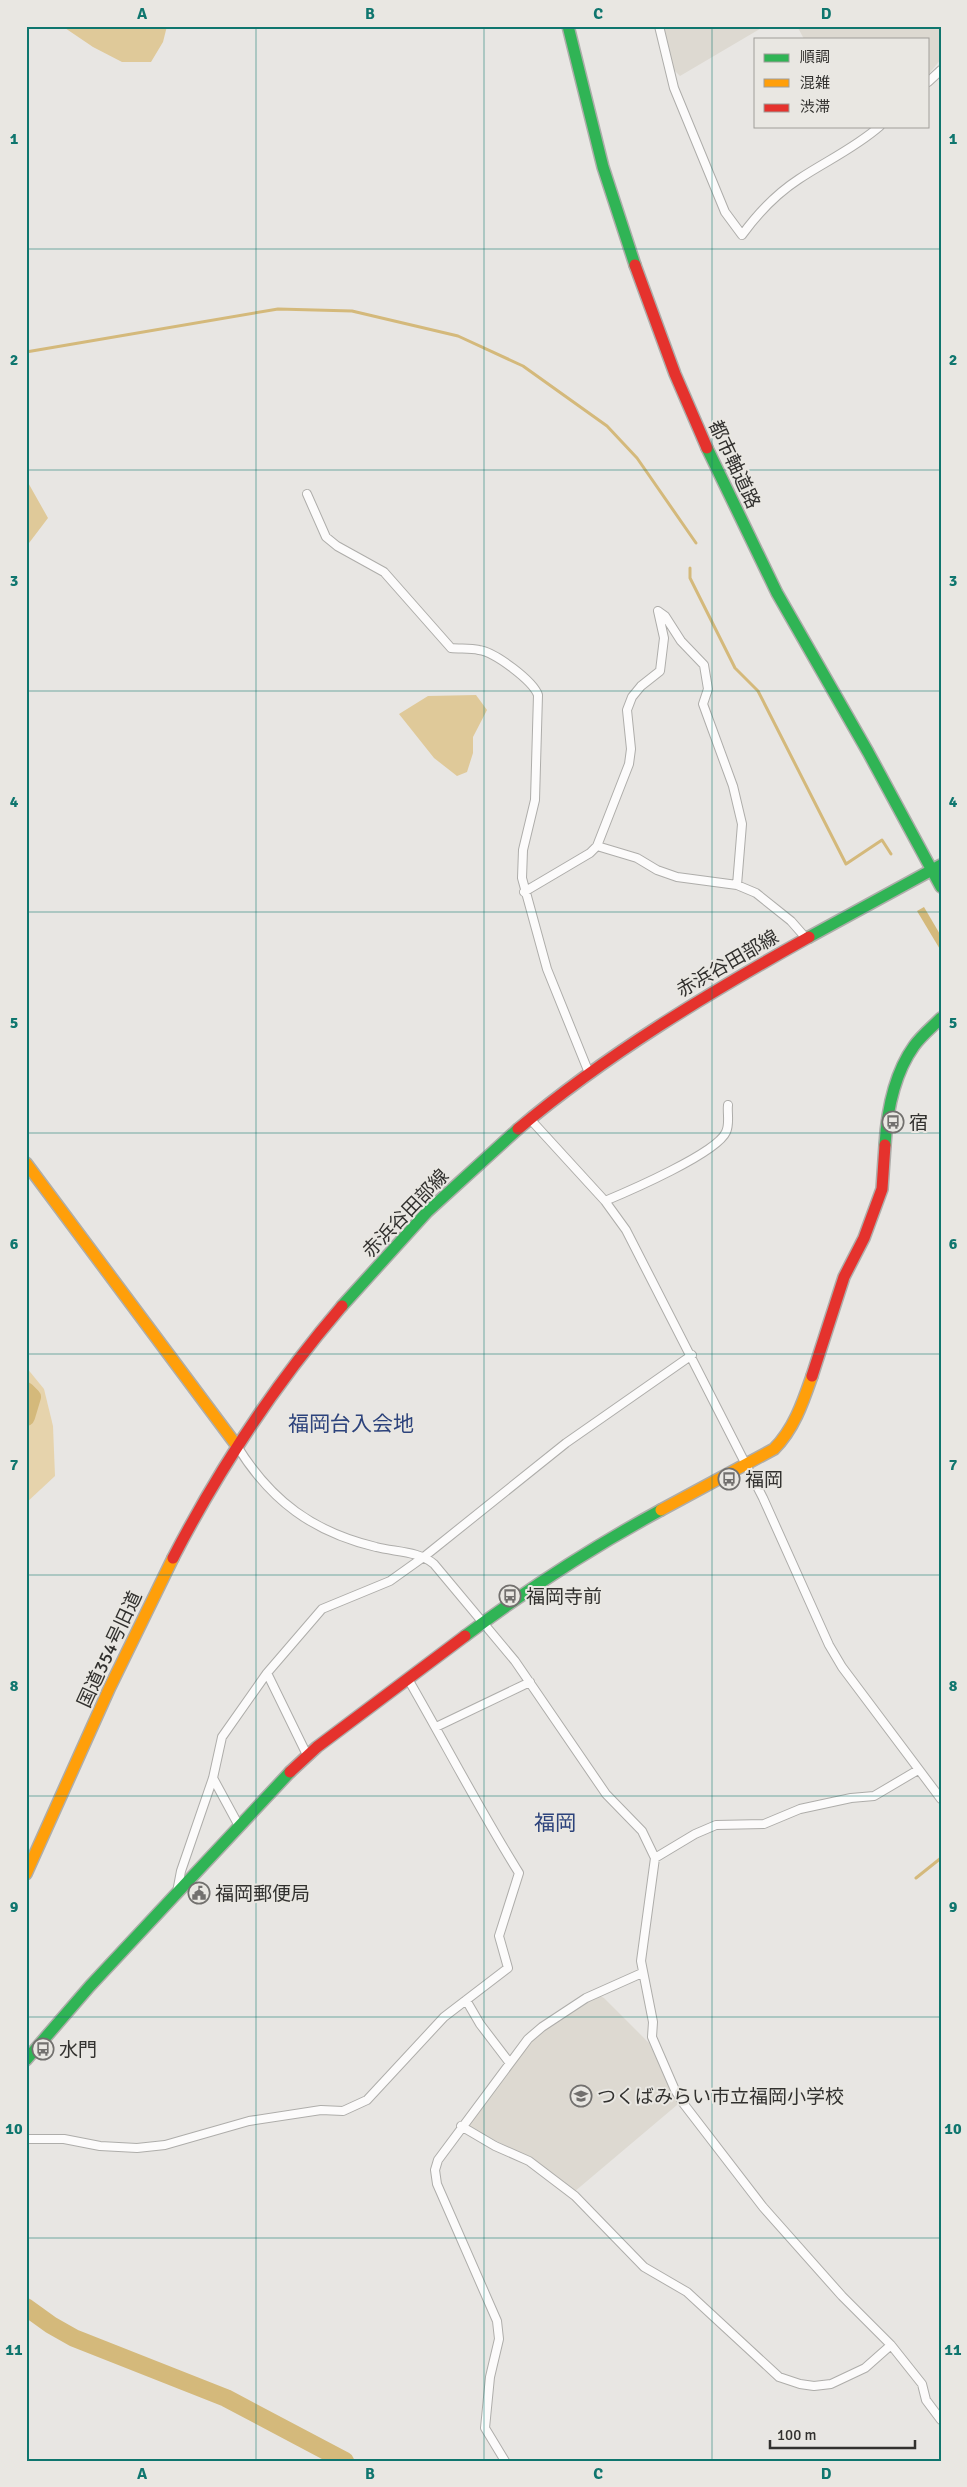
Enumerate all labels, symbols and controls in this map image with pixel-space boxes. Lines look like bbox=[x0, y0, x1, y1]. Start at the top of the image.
text: A bbox=[137, 4, 148, 24]
text: B bbox=[365, 4, 375, 24]
text: C bbox=[593, 4, 603, 24]
text: D bbox=[821, 4, 832, 24]
legend bbox=[754, 38, 930, 128]
text: 順調 bbox=[800, 48, 830, 66]
text: 混雑 bbox=[800, 74, 830, 92]
text: 渋滞 bbox=[800, 98, 830, 116]
text: 1 bbox=[10, 129, 19, 149]
text: 1 bbox=[949, 129, 958, 149]
text: 2 bbox=[10, 350, 18, 370]
text: 2 bbox=[949, 350, 957, 370]
street label: 都市軸道路 bbox=[703, 416, 765, 513]
text: 3 bbox=[10, 571, 18, 591]
text: 3 bbox=[949, 571, 957, 591]
text: 4 bbox=[10, 792, 19, 812]
text: 4 bbox=[949, 792, 958, 812]
street label: 赤浜谷田部線 bbox=[672, 925, 783, 1003]
text: 5 bbox=[10, 1013, 18, 1033]
text: 5 bbox=[949, 1013, 957, 1033]
bus stop icon: 宿 bbox=[881, 1110, 905, 1134]
place label: 宿 bbox=[909, 1111, 928, 1135]
street label: 赤浜谷田部線 bbox=[357, 1164, 454, 1263]
text: 6 bbox=[10, 1234, 19, 1254]
text: 6 bbox=[949, 1234, 958, 1254]
district label: 福岡台入会地 bbox=[288, 1411, 414, 1437]
text: 7 bbox=[10, 1455, 19, 1475]
text: 7 bbox=[949, 1455, 958, 1475]
bus stop icon: 福岡 bbox=[717, 1467, 741, 1491]
place label: 福岡 bbox=[745, 1468, 783, 1492]
bus stop icon: 福岡寺前 bbox=[498, 1584, 522, 1608]
place label: 福岡寺前 bbox=[526, 1585, 602, 1609]
street label: 国道354号旧道 bbox=[72, 1587, 147, 1711]
text: 8 bbox=[10, 1676, 19, 1696]
text: 8 bbox=[949, 1676, 958, 1696]
district label: 福岡 bbox=[534, 1810, 576, 1836]
public building icon: 福岡郵便局 bbox=[187, 1881, 211, 1905]
place label: 福岡郵便局 bbox=[215, 1882, 310, 1906]
text: 9 bbox=[10, 1897, 19, 1917]
text: 9 bbox=[949, 1897, 958, 1917]
bus stop icon: 水門 bbox=[31, 2037, 55, 2061]
place label: 水門 bbox=[59, 2038, 97, 2062]
school or university icon: つくばみらい市立福岡小学校 bbox=[569, 2084, 593, 2108]
place label: つくばみらい市立福岡小学校 bbox=[597, 2085, 844, 2109]
text: 10 bbox=[5, 2119, 23, 2139]
text: 10 bbox=[944, 2119, 962, 2139]
text: 11 bbox=[5, 2340, 23, 2360]
text: 11 bbox=[944, 2340, 962, 2360]
scale bar bbox=[770, 2417, 914, 2449]
text: 100 m bbox=[777, 2426, 817, 2444]
text: A bbox=[137, 2464, 148, 2484]
text: B bbox=[365, 2464, 375, 2484]
text: C bbox=[593, 2464, 603, 2484]
text: D bbox=[821, 2464, 832, 2484]

